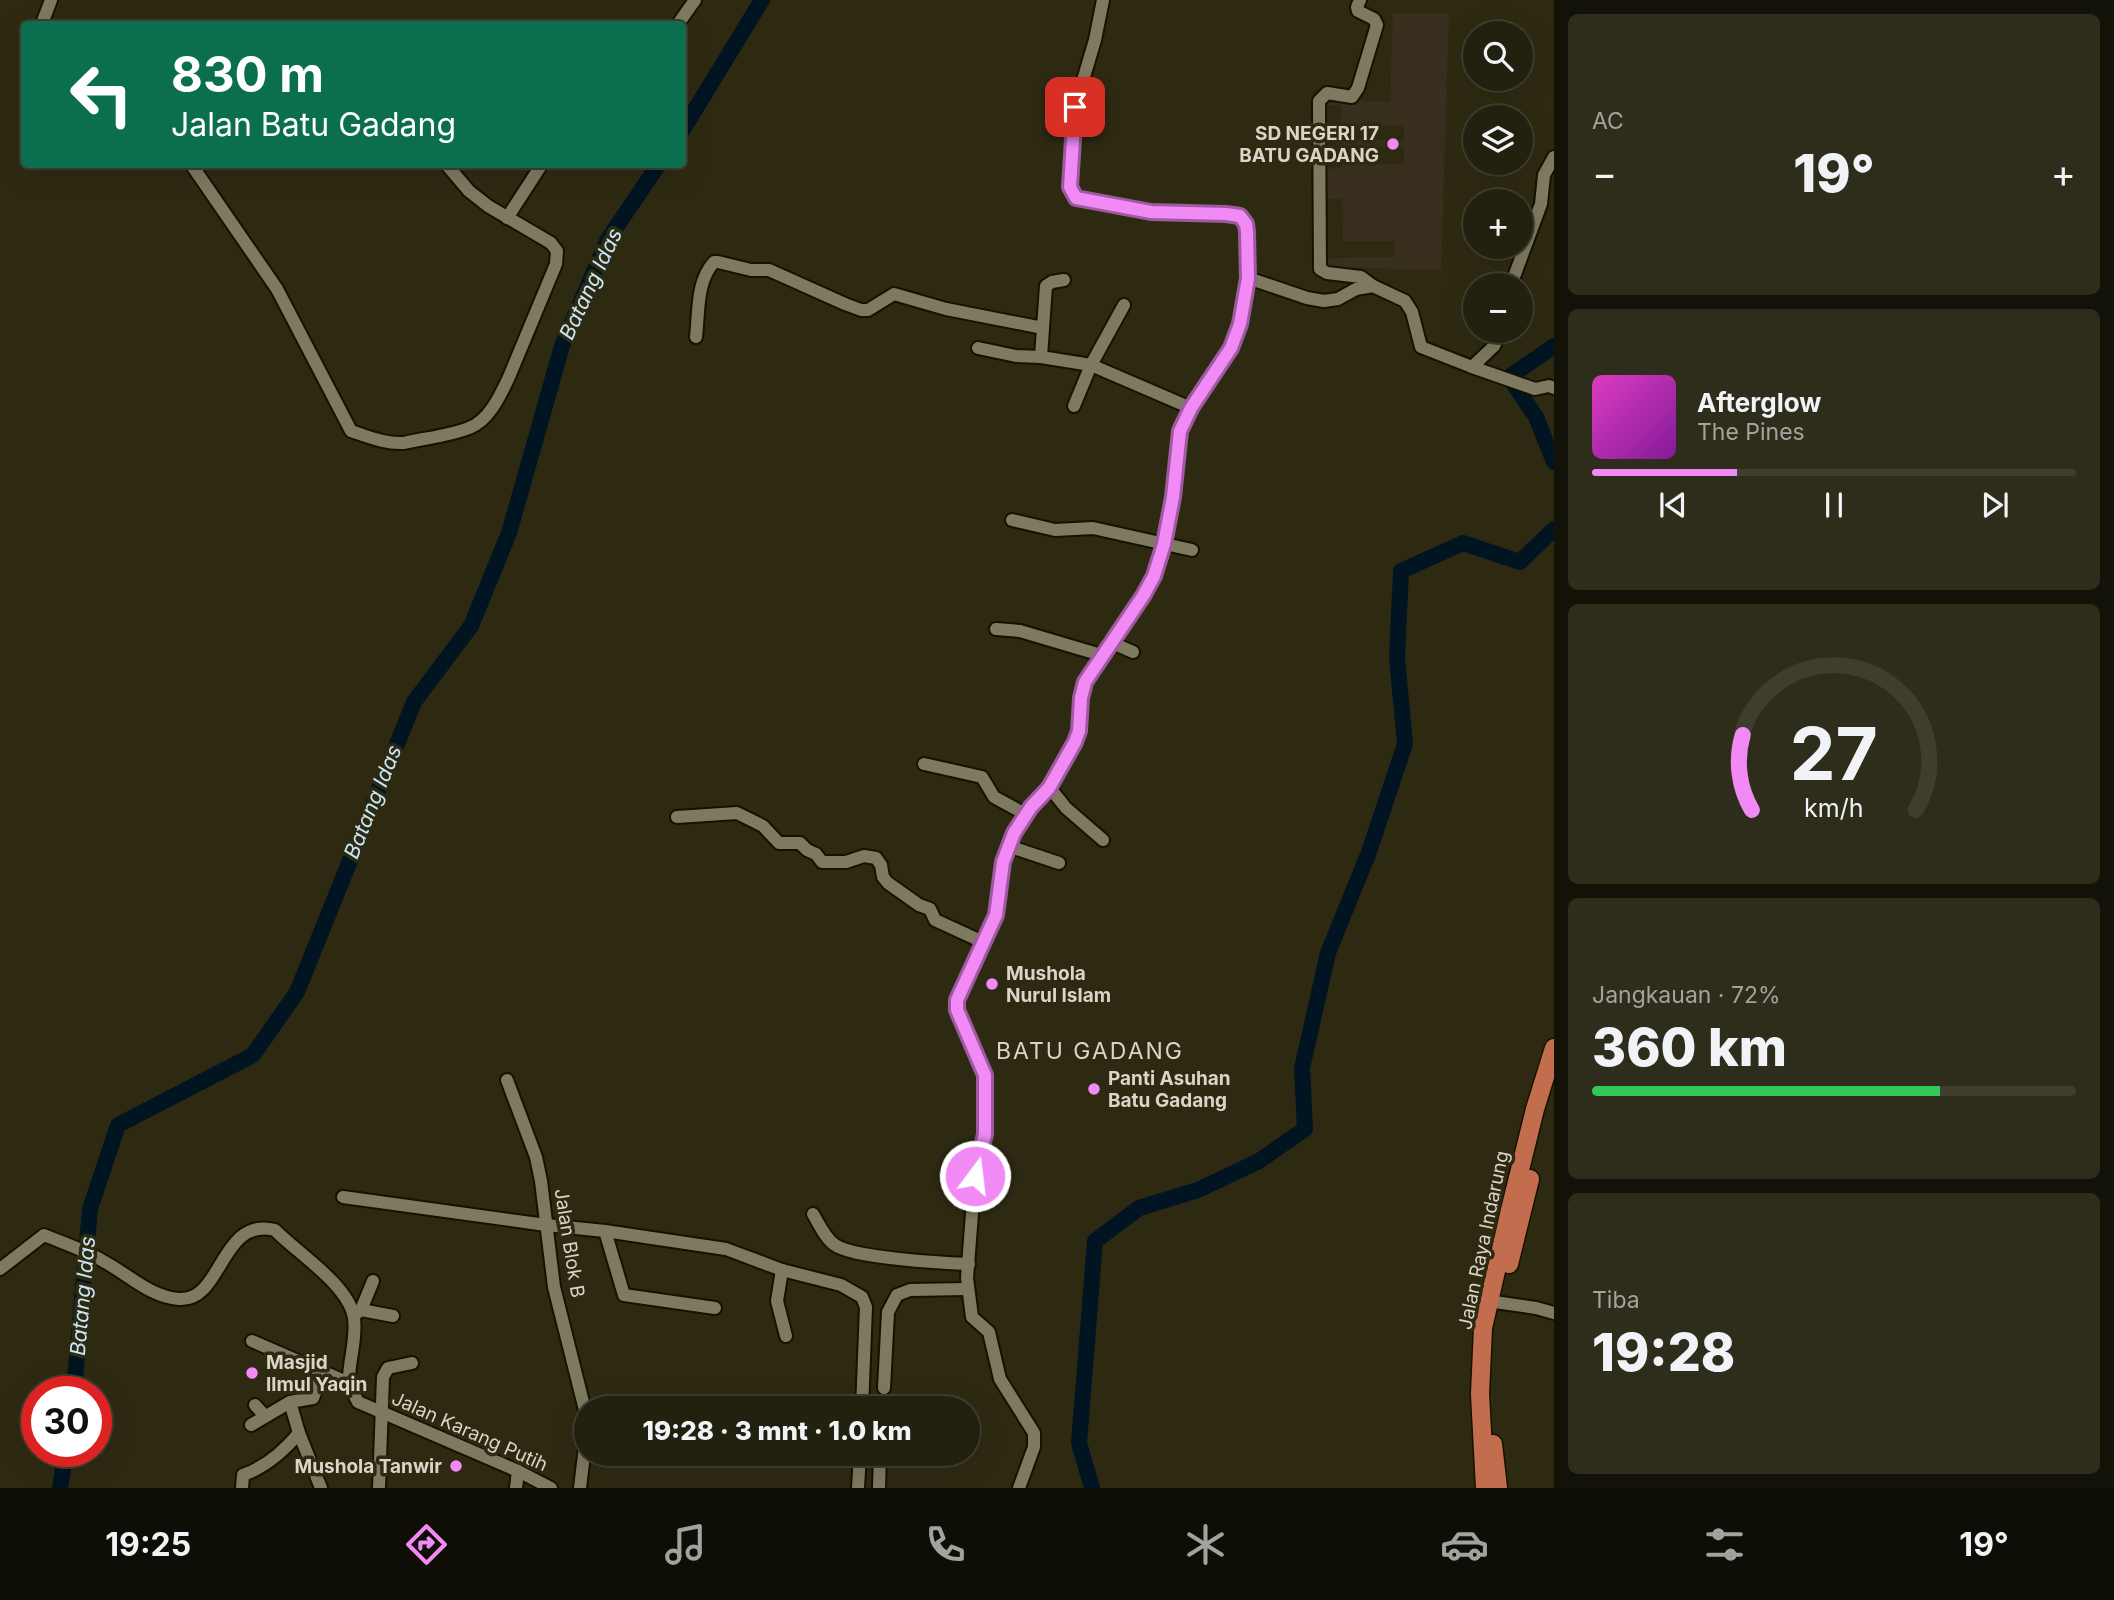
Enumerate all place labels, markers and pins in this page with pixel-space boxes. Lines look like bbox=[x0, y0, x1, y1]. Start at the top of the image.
pin bbox=[1045, 77, 1105, 137]
place label: SD NEGERI 17 BATU GADANG bbox=[1239, 122, 1379, 167]
marker: SD NEGERI 17 BATU GADANG bbox=[1385, 136, 1401, 152]
place label: Mushola Nurul Islam bbox=[1006, 962, 1111, 1007]
marker: Mushola Nurul Islam bbox=[984, 976, 1000, 992]
place label: Panti Asuhan Batu Gadang bbox=[1108, 1067, 1231, 1112]
marker: Panti Asuhan Batu Gadang bbox=[1086, 1081, 1102, 1097]
place label: Masjid Ilmul Yaqin bbox=[266, 1351, 367, 1396]
marker: Masjid Ilmul Yaqin bbox=[244, 1365, 260, 1381]
place label: Mushola Tanwir bbox=[294, 1455, 442, 1478]
marker: Mushola Tanwir bbox=[448, 1458, 464, 1474]

